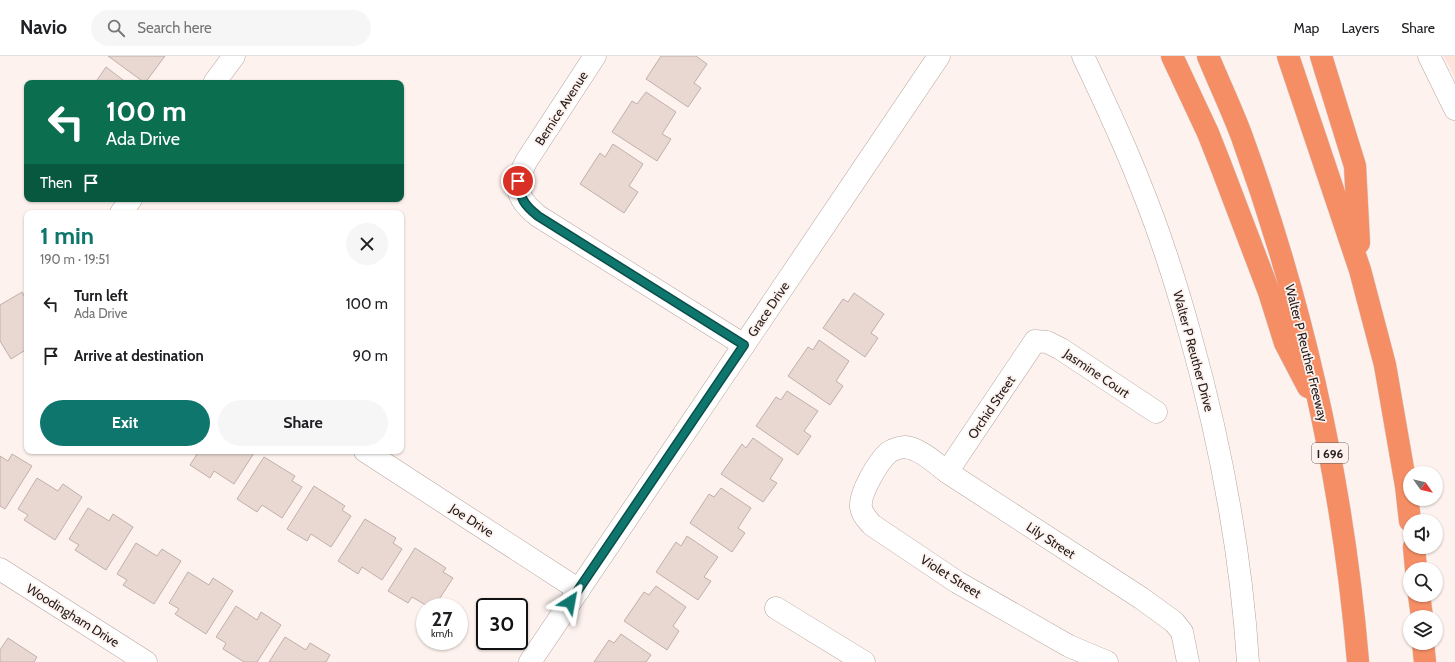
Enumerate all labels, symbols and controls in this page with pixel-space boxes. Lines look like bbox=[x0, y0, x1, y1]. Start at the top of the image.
search box bbox=[91, 10, 371, 46]
text: Navio bbox=[20, 16, 67, 39]
icon: search bbox=[105, 17, 127, 39]
text: Search here bbox=[137, 19, 212, 37]
text: Map bbox=[1294, 19, 1319, 37]
text: Layers bbox=[1341, 19, 1379, 37]
text: Share bbox=[1401, 19, 1435, 37]
street label: Bernice Avenue bbox=[531, 68, 591, 148]
text: 100 m bbox=[106, 94, 187, 128]
icon: left bbox=[40, 96, 92, 148]
text: Ada Drive bbox=[106, 128, 180, 150]
pin bbox=[501, 164, 535, 198]
icon: arrive bbox=[507, 170, 529, 192]
icon: arrive bbox=[80, 172, 102, 194]
text: Then bbox=[40, 174, 72, 192]
text: 1 min bbox=[40, 221, 94, 250]
button: close bbox=[346, 223, 388, 265]
text: 190 m · 19:51 bbox=[40, 251, 110, 267]
street label: Grace Drive bbox=[744, 278, 793, 340]
street label: Walter P Reuther Freeway bbox=[1282, 283, 1332, 424]
text: Turn left bbox=[74, 287, 128, 305]
street label: Walter P Reuther Drive bbox=[1170, 289, 1218, 414]
icon: left bbox=[40, 293, 62, 315]
text: 100 m bbox=[346, 295, 388, 313]
text: Ada Drive bbox=[74, 305, 127, 321]
icon: arrive bbox=[40, 345, 62, 367]
street label: Jasmine Court bbox=[1060, 345, 1134, 401]
text: Arrive at destination bbox=[74, 347, 204, 365]
text: 90 m bbox=[352, 347, 388, 365]
street label: Orchid Street bbox=[964, 372, 1018, 442]
button: Exit bbox=[40, 400, 210, 446]
button: Share bbox=[218, 400, 388, 446]
road number: I 696 bbox=[1312, 443, 1348, 463]
north arrow bbox=[1403, 466, 1443, 506]
map controls bbox=[1403, 466, 1443, 650]
street label: Joe Drive bbox=[446, 499, 497, 540]
button: sound bbox=[1403, 514, 1443, 554]
street label: Lily Street bbox=[1024, 518, 1079, 562]
street label: Violet Street bbox=[918, 551, 985, 601]
button: search bbox=[1403, 562, 1443, 602]
street label: Woodingham Drive bbox=[24, 580, 123, 650]
position arrow bbox=[549, 581, 591, 623]
speed limit sign: 30 bbox=[476, 598, 528, 650]
text: 27 bbox=[432, 607, 452, 631]
button: layers bbox=[1403, 610, 1443, 650]
text: km/h bbox=[431, 627, 453, 640]

